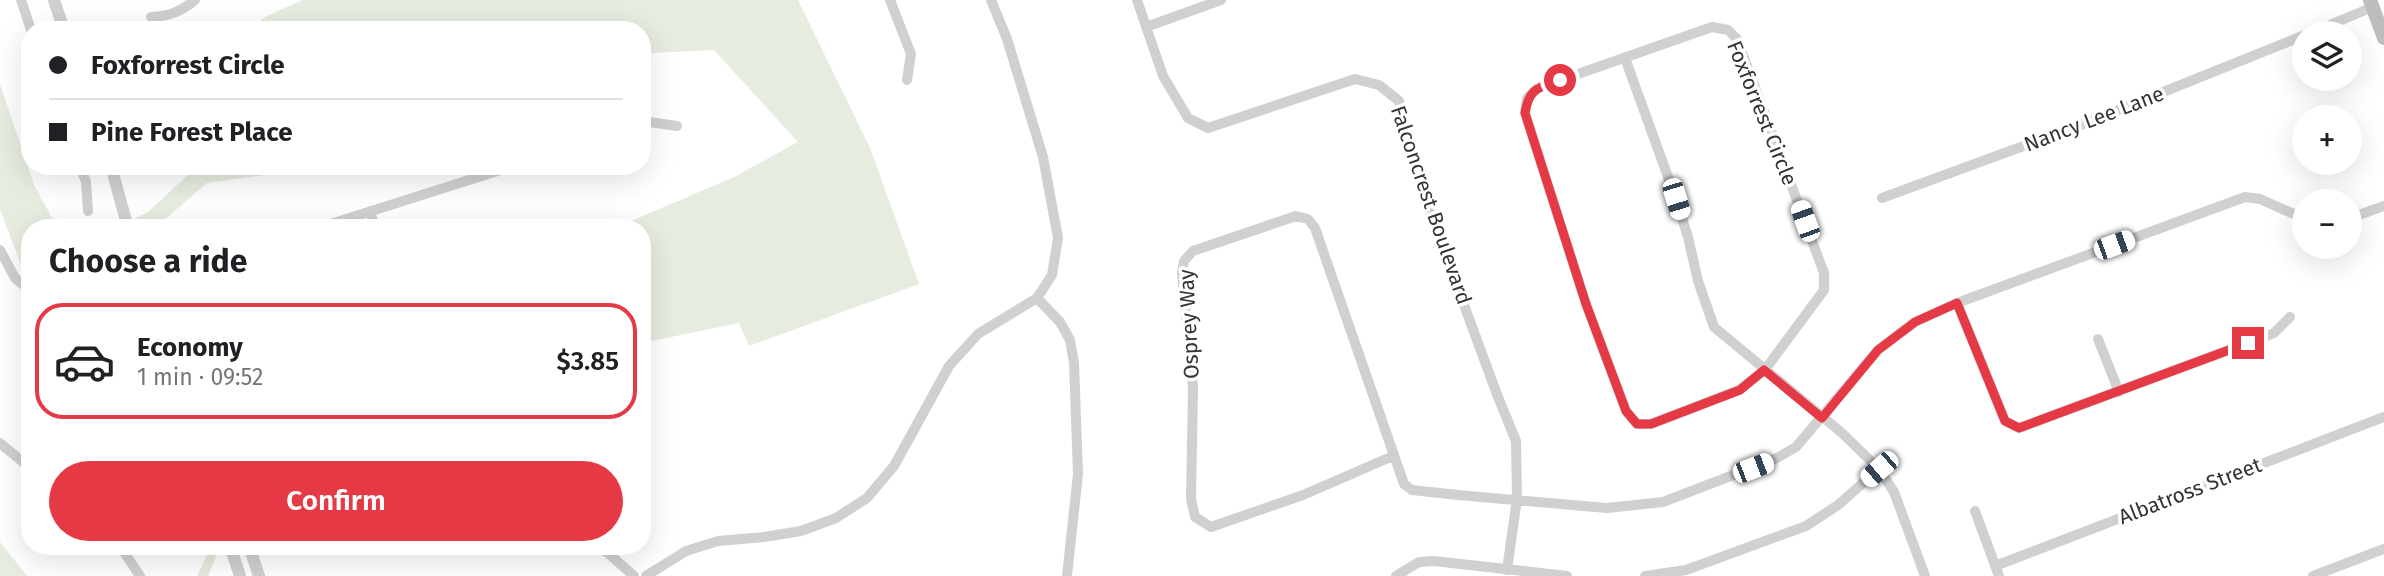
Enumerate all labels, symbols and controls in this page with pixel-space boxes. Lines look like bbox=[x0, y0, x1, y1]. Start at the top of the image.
map controls bbox=[2292, 21, 2362, 259]
button: layers bbox=[2292, 21, 2362, 91]
street label: Foxforrest Circle bbox=[1721, 37, 1803, 189]
text: Foxforrest Circle bbox=[91, 50, 285, 81]
route start bbox=[1544, 64, 1576, 96]
street label: Nancy Lee Lane bbox=[2020, 80, 2168, 158]
street label: Falconcrest Boulevard bbox=[1385, 102, 1477, 308]
button: + bbox=[2292, 105, 2362, 175]
text: Pine Forest Place bbox=[91, 117, 293, 148]
car bbox=[1660, 176, 1693, 222]
button: − bbox=[2292, 189, 2362, 259]
car bbox=[1788, 198, 1823, 244]
car bbox=[2091, 228, 2138, 262]
text: Choose a ride bbox=[49, 242, 247, 280]
street label: Osprey Way bbox=[1173, 268, 1205, 379]
route end bbox=[2232, 327, 2264, 359]
icon: car bbox=[53, 330, 116, 393]
text: Economy bbox=[137, 332, 243, 363]
text: $3.85 bbox=[557, 346, 619, 377]
text: 1 min · 09:52 bbox=[137, 363, 263, 391]
car bbox=[1857, 447, 1902, 491]
car bbox=[1730, 451, 1777, 485]
street label: Albatross Street bbox=[2115, 452, 2266, 530]
button: Confirm bbox=[49, 461, 623, 541]

